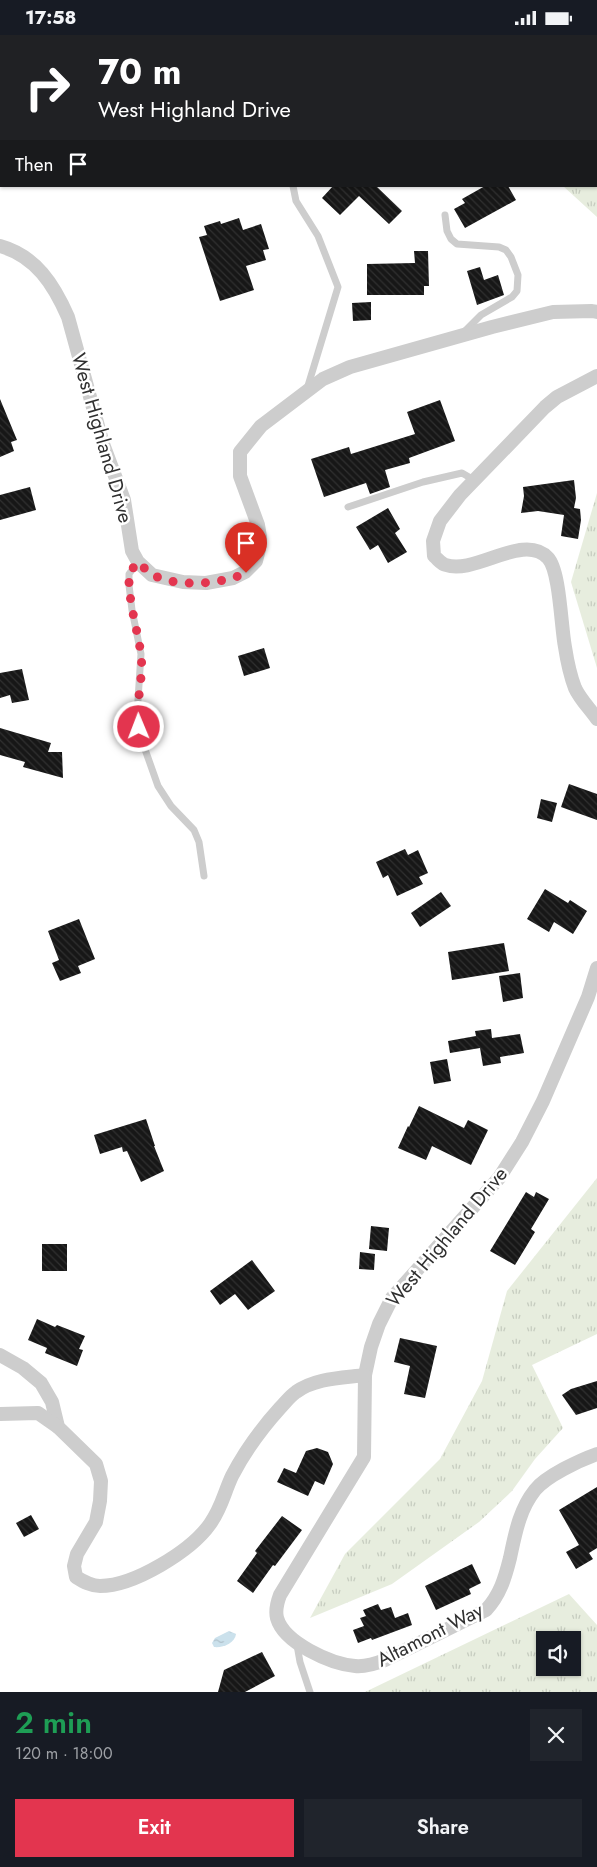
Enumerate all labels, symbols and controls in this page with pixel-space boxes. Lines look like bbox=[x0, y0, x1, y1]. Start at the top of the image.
text: 17:58 bbox=[25, 4, 76, 31]
text: 70 m bbox=[98, 47, 181, 97]
icon: right bbox=[15, 55, 80, 120]
text: West Highland Drive bbox=[98, 93, 291, 125]
icon: arrive bbox=[64, 150, 92, 178]
text: Then bbox=[15, 151, 54, 178]
street label: West Highland Drive bbox=[64, 350, 140, 526]
pin bbox=[225, 522, 267, 573]
icon: arrive bbox=[232, 529, 260, 557]
position arrow bbox=[112, 700, 164, 752]
street label: West Highland Drive bbox=[380, 1161, 514, 1313]
street label: Altamont Way bbox=[372, 1596, 489, 1674]
map controls bbox=[536, 1631, 581, 1676]
button: sound bbox=[536, 1631, 581, 1676]
text: 2 min bbox=[15, 1701, 92, 1744]
button: close bbox=[530, 1709, 582, 1761]
text: 120 m · 18:00 bbox=[15, 1742, 113, 1765]
button: Exit bbox=[15, 1799, 294, 1857]
button: Share bbox=[304, 1799, 582, 1857]

